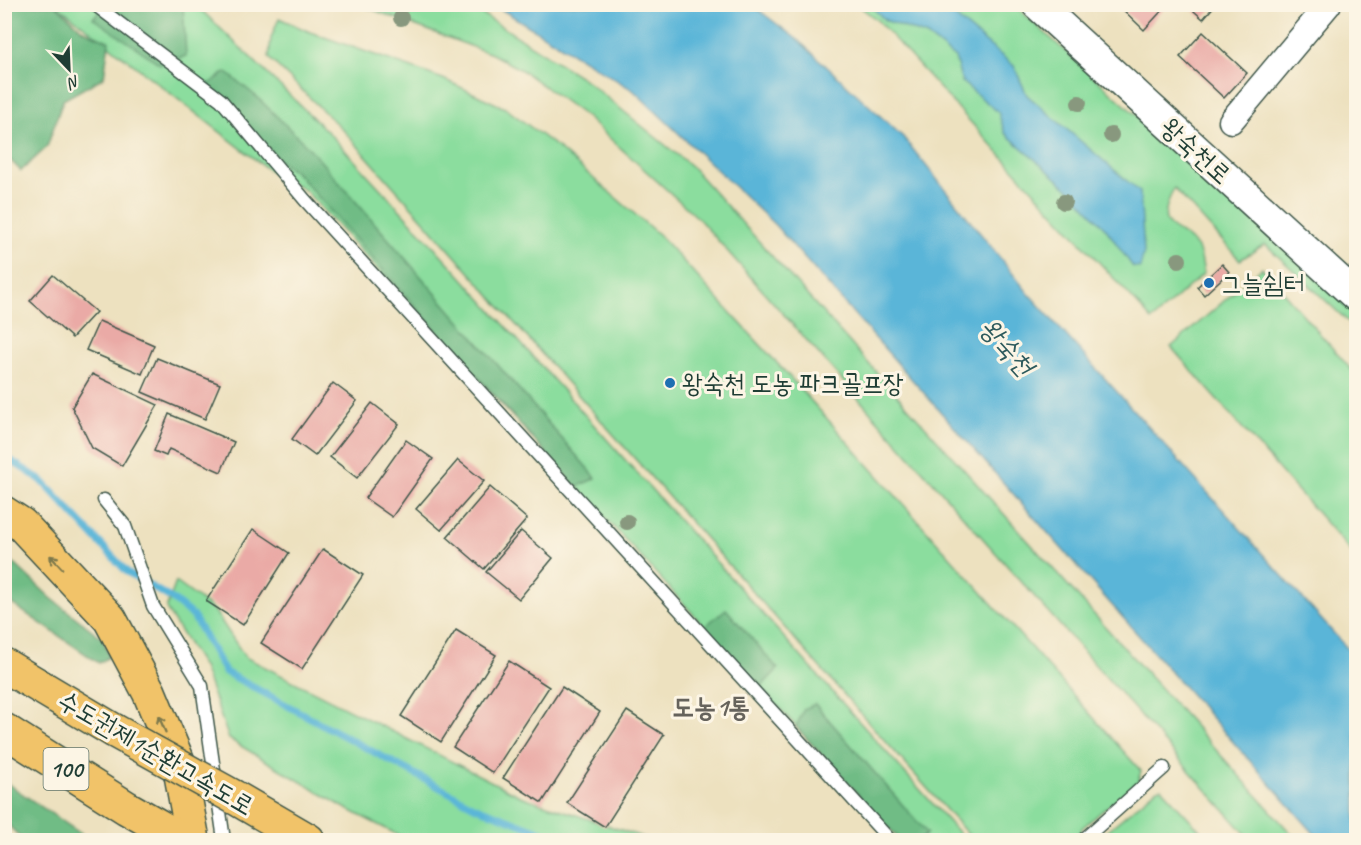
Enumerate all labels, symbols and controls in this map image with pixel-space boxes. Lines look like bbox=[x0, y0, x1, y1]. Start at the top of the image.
north arrow bbox=[39, 39, 99, 99]
text: N bbox=[63, 71, 83, 94]
street label: 왕숙천로 bbox=[1154, 111, 1238, 191]
place label: 그늘쉼터 bbox=[1221, 267, 1305, 300]
marker: 그늘쉼터 bbox=[1202, 276, 1216, 290]
water label: 왕숙천 bbox=[973, 311, 1043, 384]
place label: 왕숙천 도농 파크골프장 bbox=[682, 367, 904, 400]
marker: 왕숙천 도농 파크골프장 bbox=[663, 376, 677, 390]
one-way arrow bbox=[50, 555, 64, 570]
street label: 수도권제1순환고속도로 bbox=[52, 683, 260, 823]
district label: 도농1통 bbox=[672, 690, 750, 724]
one-way arrow bbox=[156, 715, 167, 733]
road number: 100 bbox=[44, 748, 88, 790]

